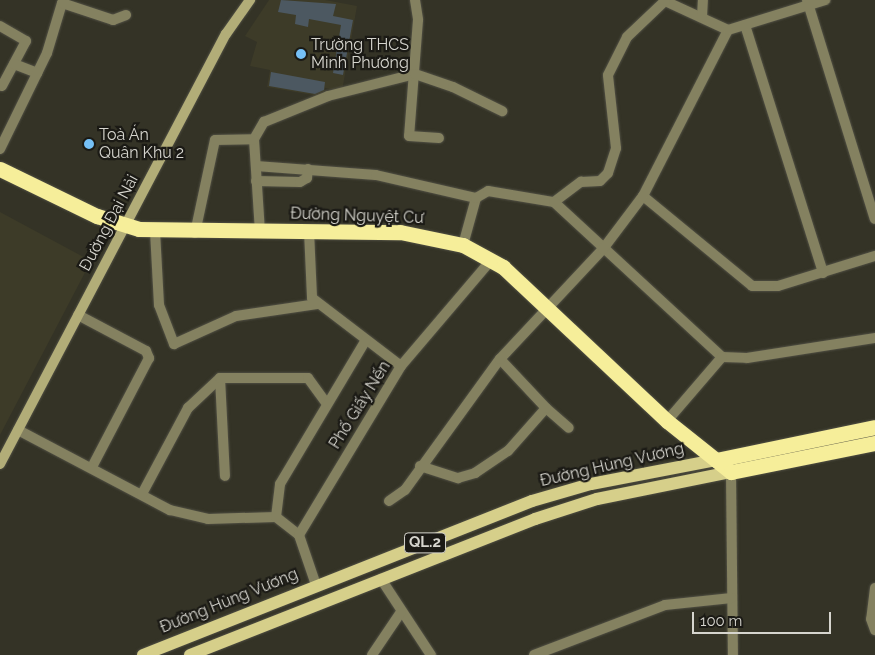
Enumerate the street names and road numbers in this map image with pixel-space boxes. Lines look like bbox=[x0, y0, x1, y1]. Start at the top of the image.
street label: Đường Đại Nải bbox=[76, 172, 142, 274]
street label: Đường Nguyệt Cư bbox=[290, 204, 424, 228]
street label: Phố Giấy Nến bbox=[325, 357, 395, 453]
street label: Đường Hùng Vương bbox=[538, 439, 686, 491]
road number: QL.2 bbox=[404, 530, 446, 556]
street label: Đường Hùng Vương bbox=[157, 564, 301, 638]

